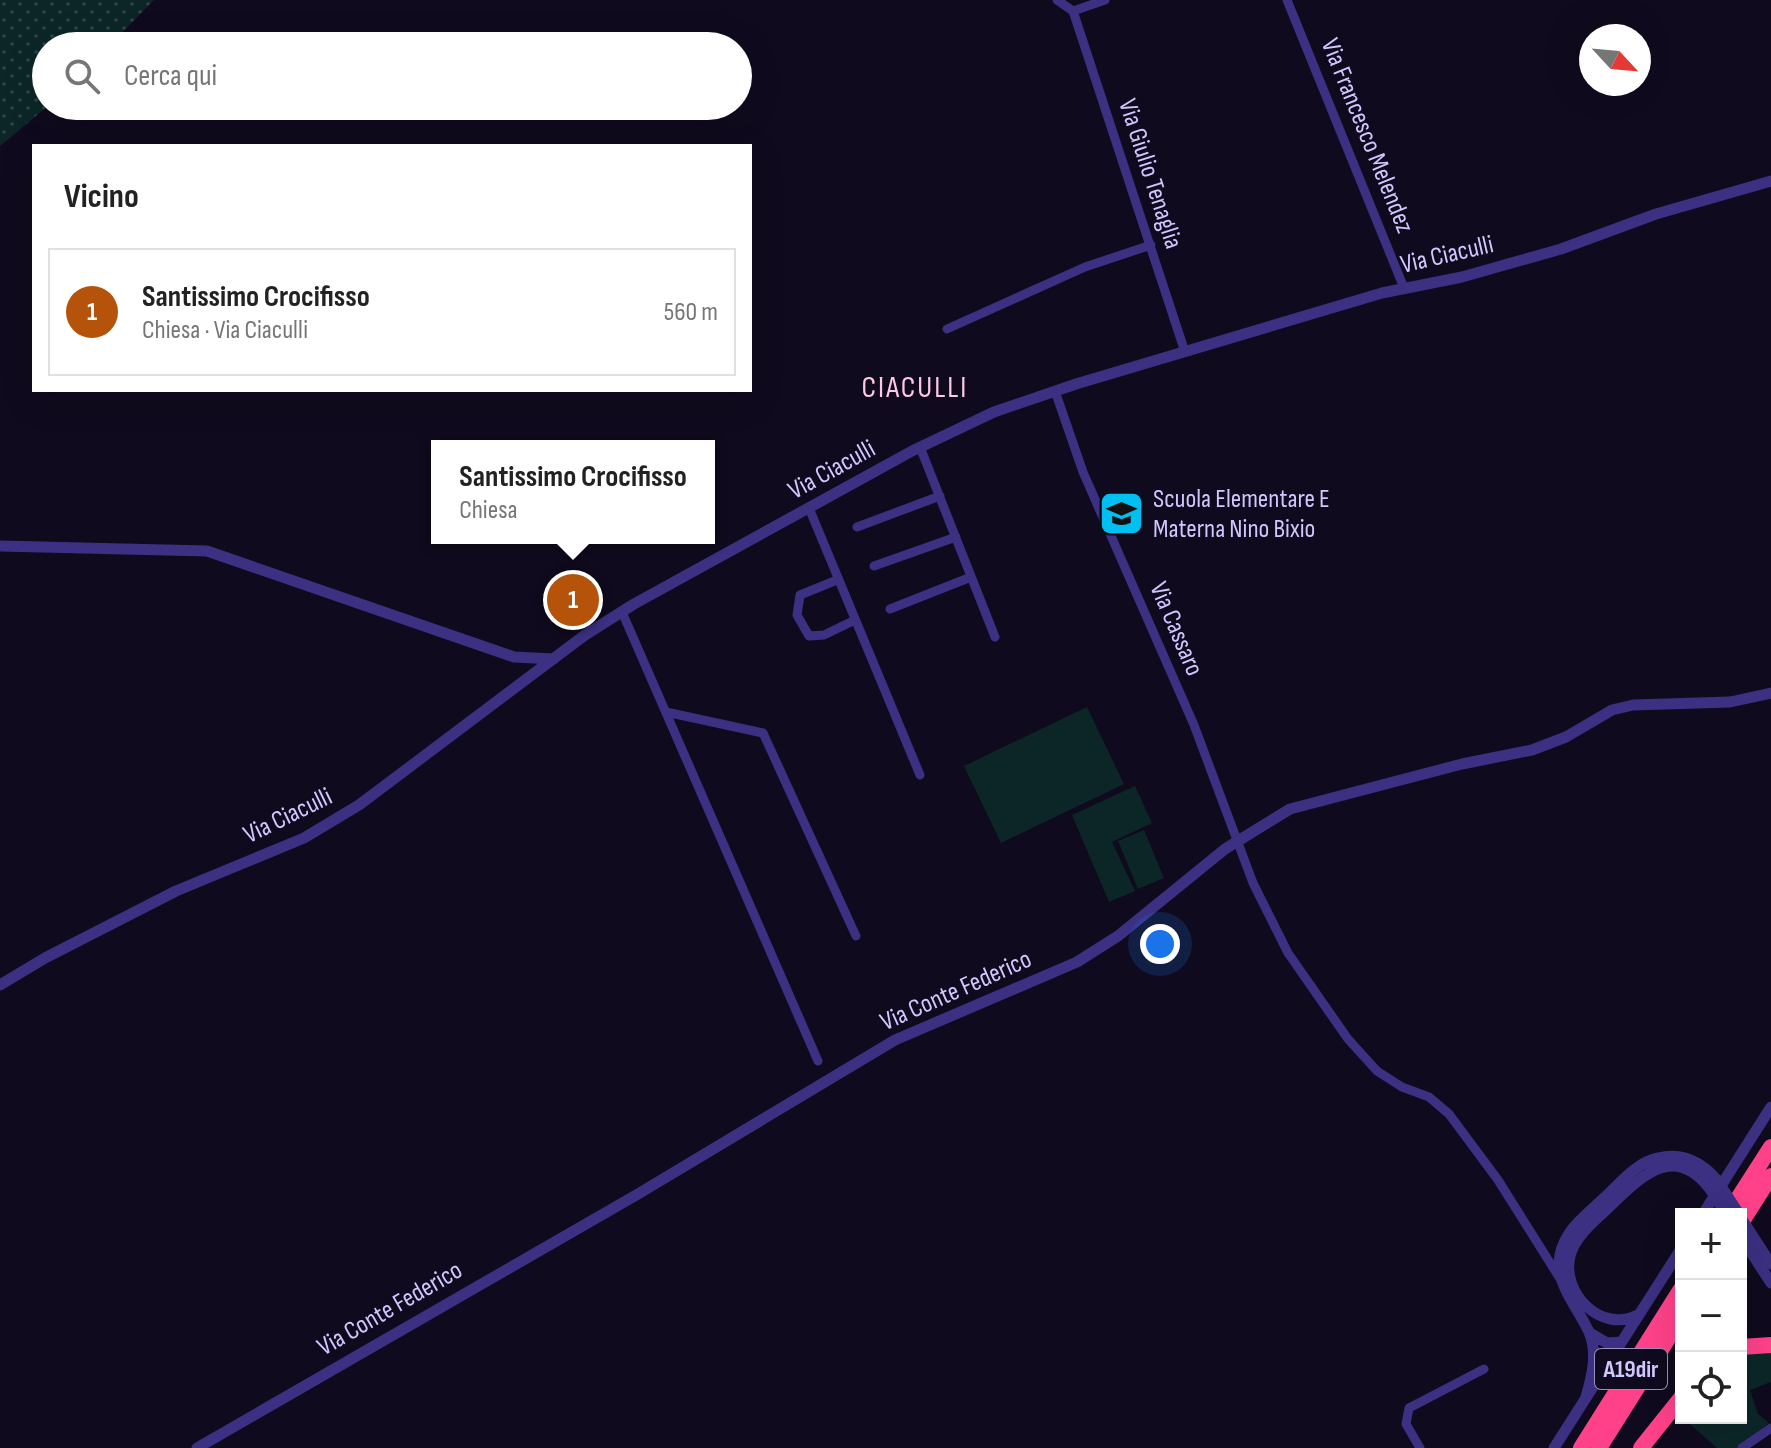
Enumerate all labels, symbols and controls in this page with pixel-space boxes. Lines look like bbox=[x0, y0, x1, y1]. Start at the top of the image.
north arrow bbox=[1579, 24, 1651, 96]
search box bbox=[32, 32, 752, 120]
street label: Via Francesco Melendez bbox=[1314, 34, 1420, 238]
icon: search bbox=[60, 54, 104, 98]
text: Cerca qui bbox=[124, 58, 217, 94]
street label: Via Giulio Tenaglia bbox=[1111, 95, 1189, 253]
text: Vicino bbox=[64, 176, 139, 217]
street label: Via Ciaculli bbox=[1397, 229, 1497, 281]
text: Santissimo Crocifisso bbox=[142, 279, 370, 315]
text: 1 bbox=[87, 297, 97, 328]
text: 560 m bbox=[664, 297, 718, 328]
text: Chiesa · Via Ciaculli bbox=[142, 315, 308, 346]
district label: CIACULLI bbox=[862, 370, 968, 406]
street label: Via Ciaculli bbox=[783, 434, 881, 506]
popup bbox=[431, 440, 715, 544]
text: Santissimo Crocifisso bbox=[459, 459, 687, 495]
place label: Scuola Elementare E Materna Nino Bixio bbox=[1153, 484, 1330, 545]
school or university icon: Scuola Elementare E Materna Nino Bixio bbox=[1098, 490, 1146, 538]
text: Chiesa bbox=[459, 495, 517, 526]
pin: 1 bbox=[547, 570, 599, 630]
street label: Via Cassaro bbox=[1142, 577, 1210, 681]
street label: Via Ciaculli bbox=[239, 781, 337, 851]
your location bbox=[1140, 924, 1180, 964]
street label: Via Conte Federico bbox=[876, 944, 1036, 1038]
map controls bbox=[1675, 1208, 1747, 1424]
button: + bbox=[1675, 1208, 1747, 1280]
street label: Via Conte Federico bbox=[312, 1255, 468, 1363]
button: − bbox=[1675, 1280, 1747, 1352]
road number: A19dir bbox=[1595, 1349, 1667, 1389]
button: locate bbox=[1675, 1352, 1747, 1424]

